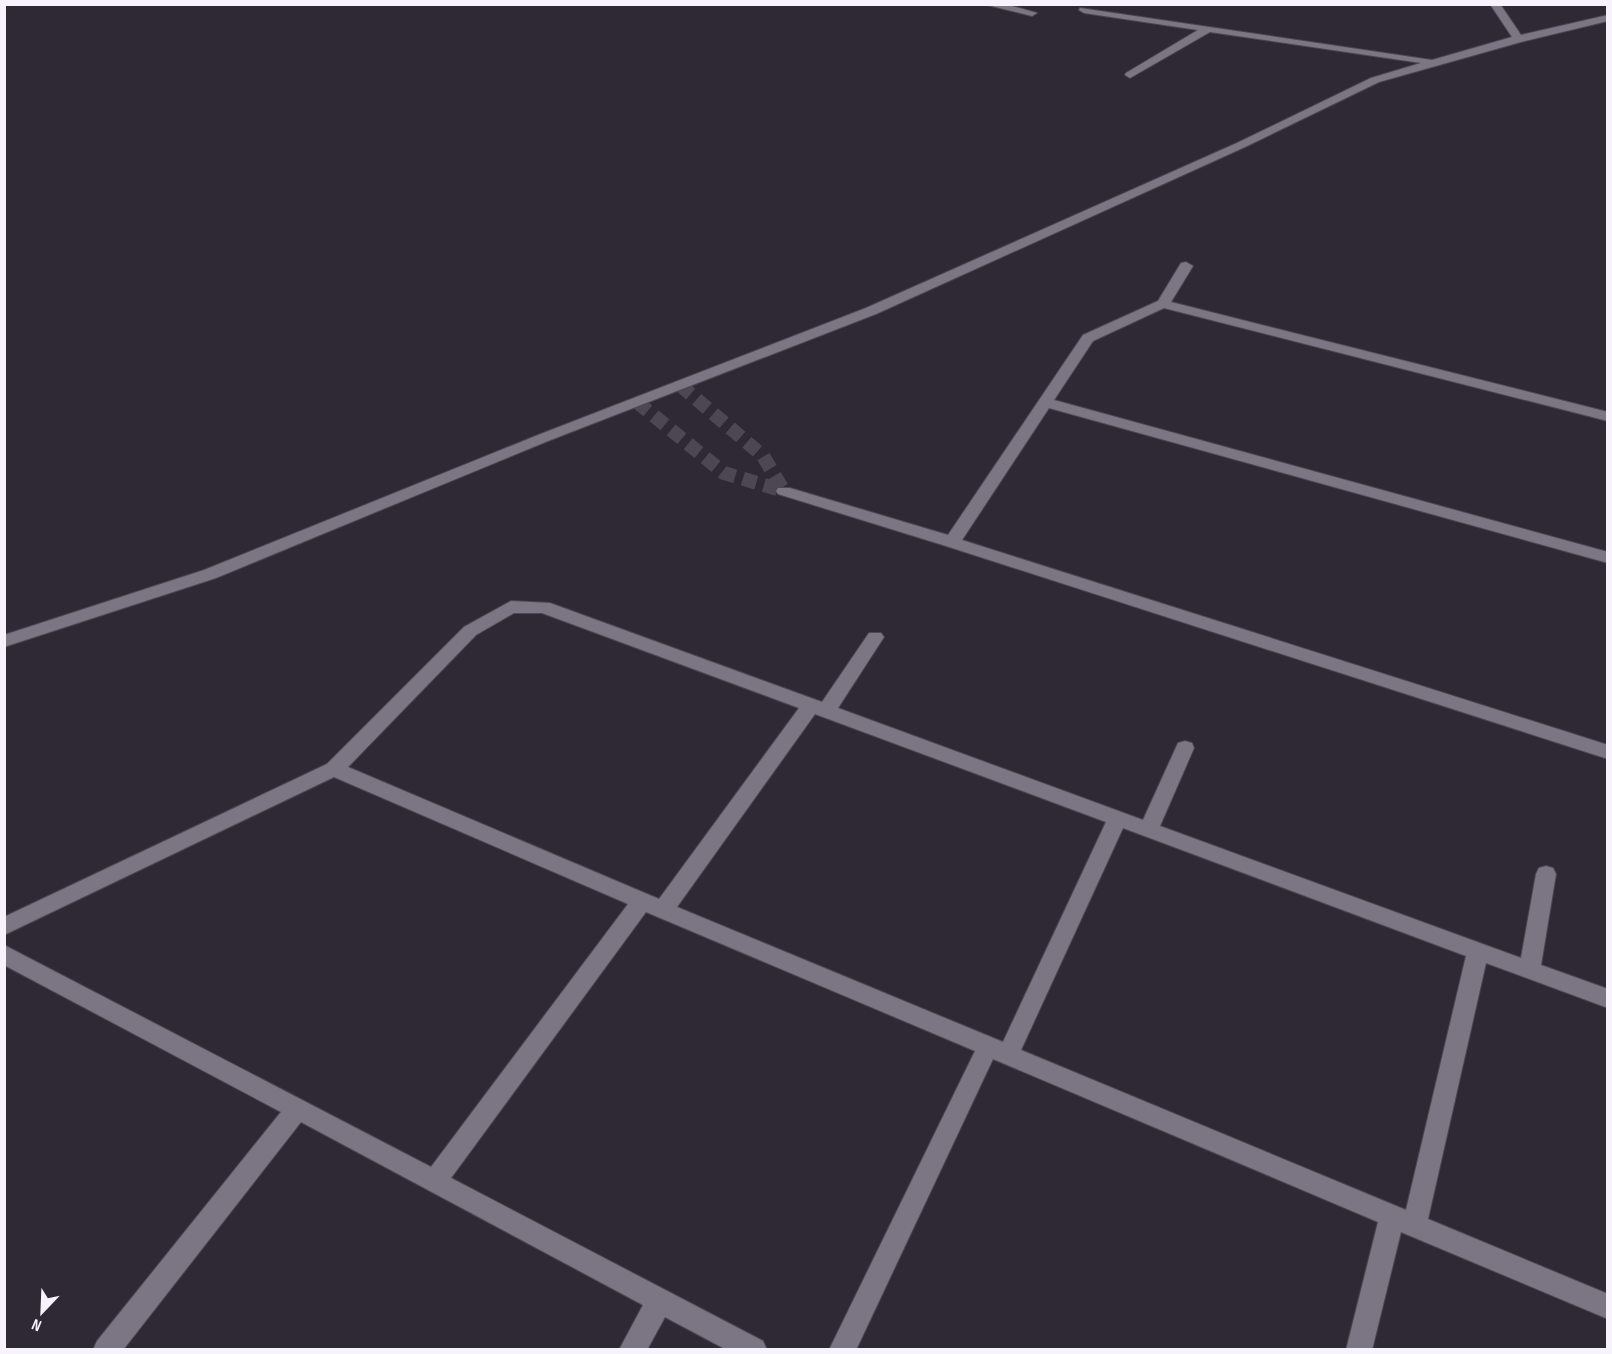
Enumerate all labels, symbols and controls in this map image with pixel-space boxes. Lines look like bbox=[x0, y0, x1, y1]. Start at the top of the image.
north arrow bbox=[12, 1282, 72, 1342]
text: N bbox=[29, 1314, 44, 1335]

